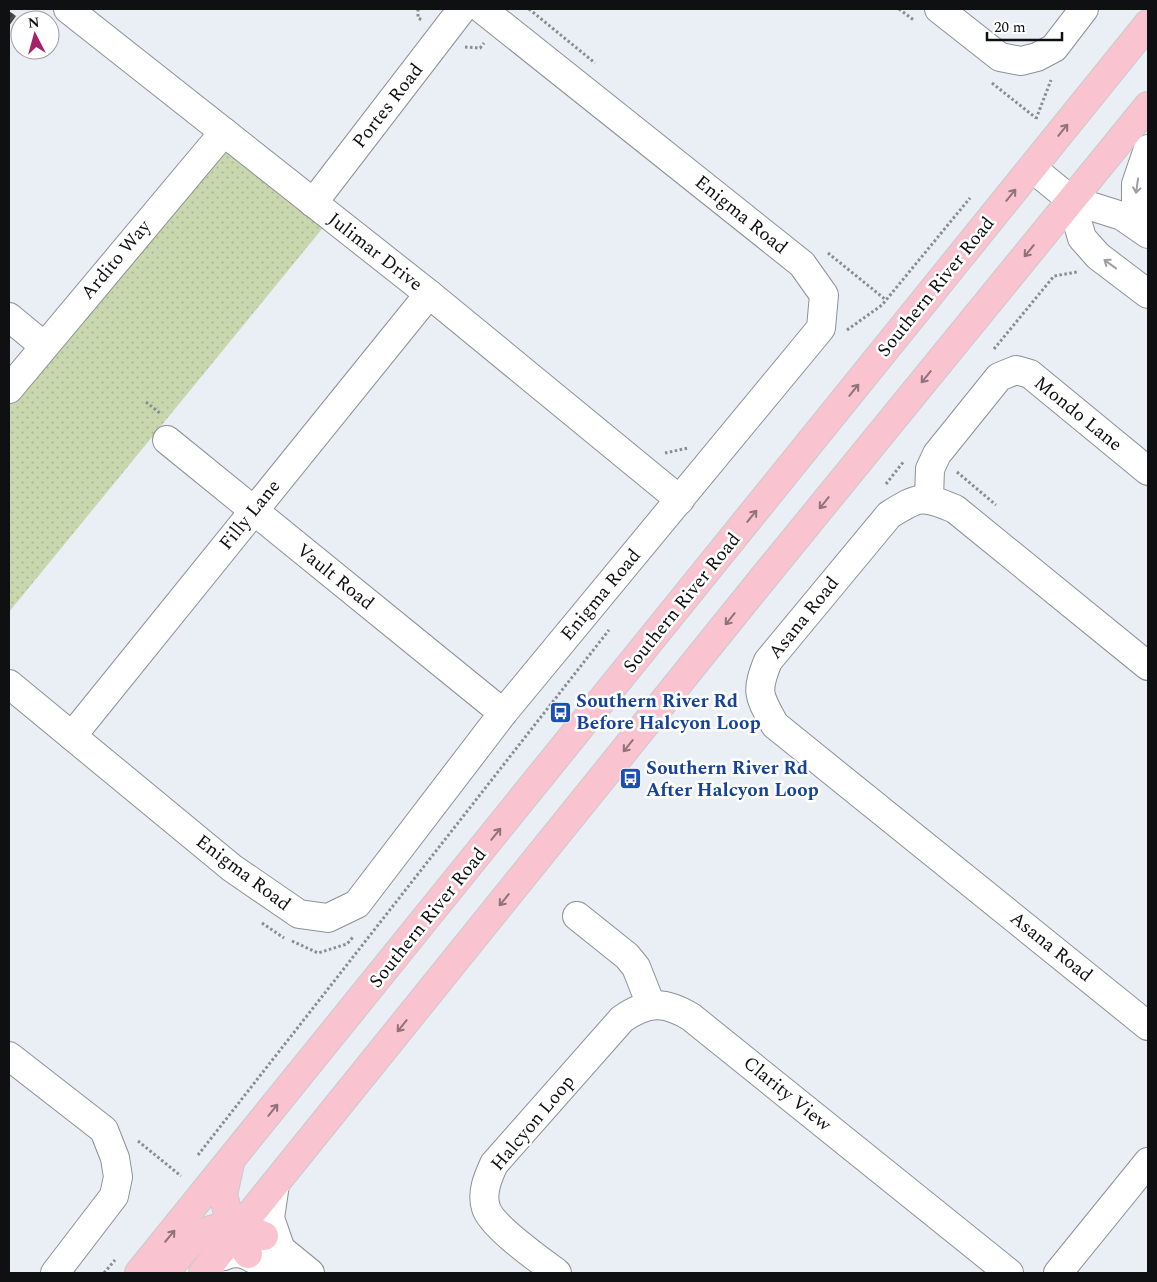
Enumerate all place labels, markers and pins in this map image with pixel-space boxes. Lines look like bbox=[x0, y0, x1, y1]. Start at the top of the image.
place label: Southern River Rd Before Halcyon Loop bbox=[576, 687, 761, 738]
bus stop icon: Southern River Rd Before Halcyon Loop bbox=[548, 700, 572, 724]
place label: Southern River Rd After Halcyon Loop bbox=[646, 754, 819, 805]
bus stop icon: Southern River Rd After Halcyon Loop bbox=[618, 767, 642, 791]

